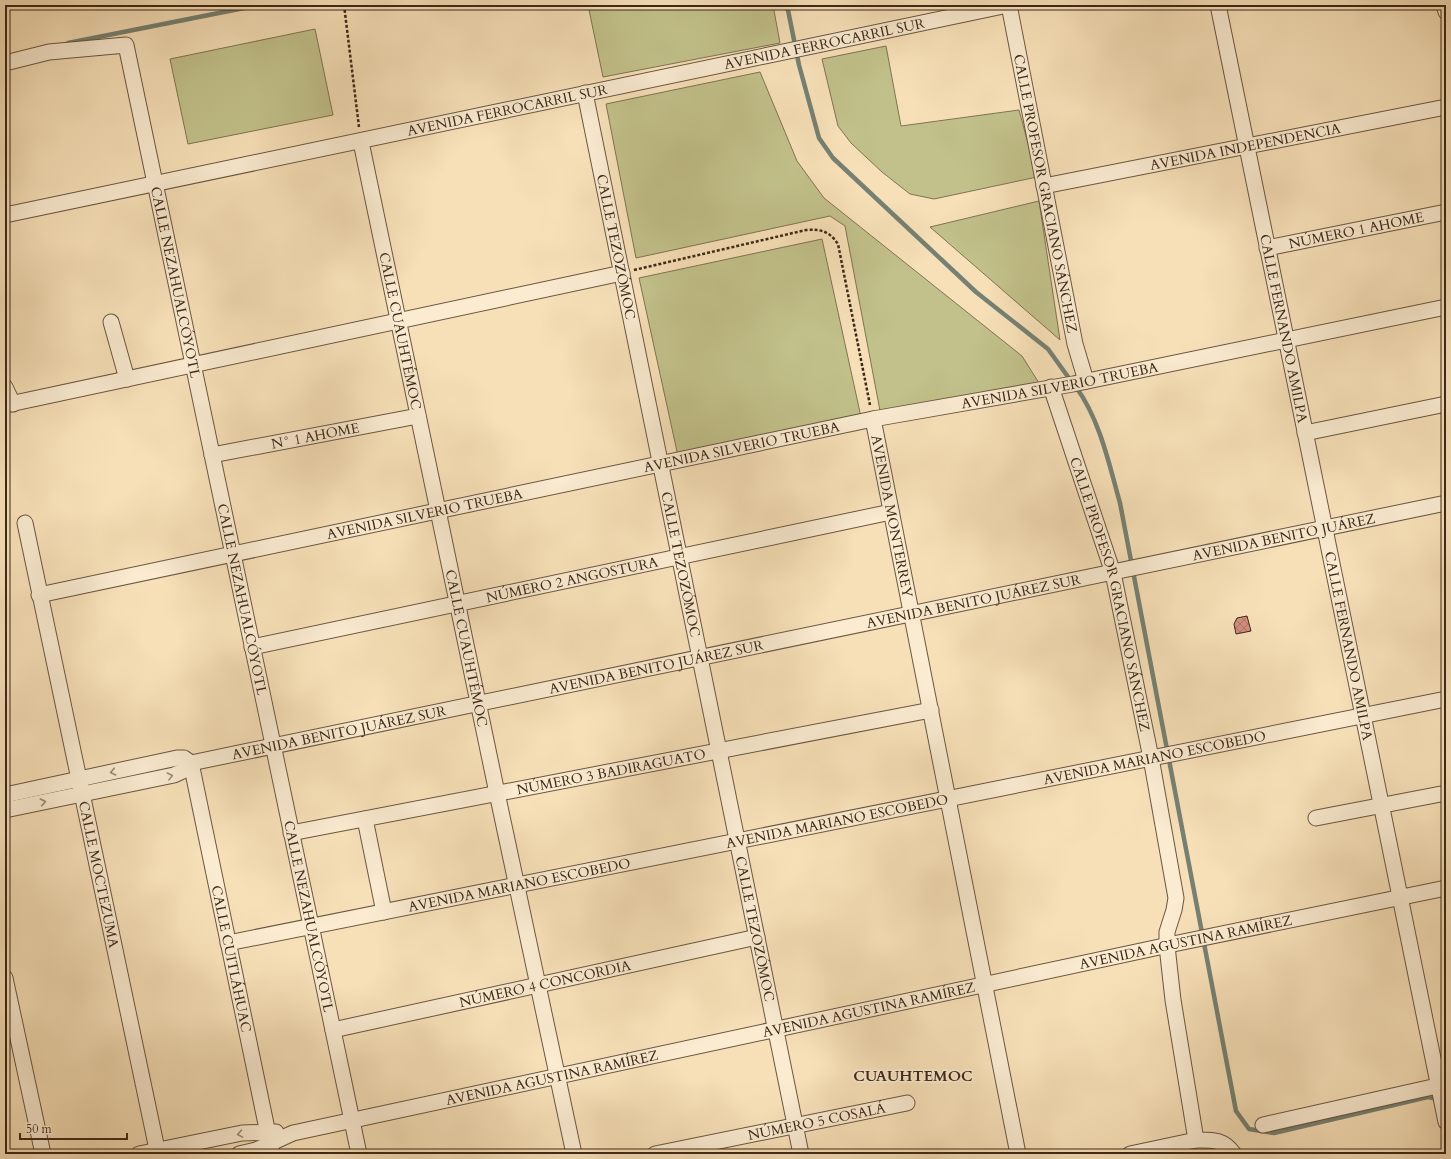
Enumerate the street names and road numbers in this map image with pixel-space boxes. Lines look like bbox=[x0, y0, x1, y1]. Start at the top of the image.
street label: AVENIDA FERROCARRIL SUR bbox=[722, 13, 926, 74]
street label: CALLE PROFESOR GRACIANO SÁNCHEZ bbox=[1009, 53, 1082, 334]
street label: AVENIDA FERROCARRIL SUR bbox=[405, 80, 609, 140]
street label: AVENIDA INDEPENDENCIA bbox=[1148, 118, 1342, 174]
street label: CALLE TEZOZÓMOC bbox=[592, 172, 640, 322]
street label: CALLE NEZAHUALCÓYOTL bbox=[146, 185, 205, 380]
street label: NÚMERO 1 AHOME bbox=[1287, 207, 1426, 253]
street label: CALLE FERNANDO AMILPA bbox=[1255, 232, 1313, 424]
street label: CALLE CUAUHTÉMOC bbox=[375, 251, 426, 412]
street label: AVENIDA SILVERIO TRUEBA bbox=[960, 357, 1160, 413]
street label: AVENIDA SILVERIO TRUEBA bbox=[642, 417, 841, 477]
street label: N° 1 AHOME bbox=[269, 418, 361, 453]
street label: AVENIDA MONTERREY bbox=[867, 433, 918, 600]
street label: CALLE PROFESOR GRACIANO SÁNCHEZ bbox=[1065, 454, 1155, 733]
street label: AVENIDA SILVERIO TRUEBA bbox=[325, 484, 524, 544]
street label: CALLE TEZOZÓMOC bbox=[657, 490, 705, 639]
street label: CALLE NEZAHUALCÓYOTL bbox=[213, 502, 272, 697]
street label: AVENIDA BENITO JUÁREZ bbox=[1191, 508, 1377, 565]
street label: CALLE FERNANDO AMILPA bbox=[1320, 550, 1377, 742]
street label: NÚMERO 2 ANGOSTURA bbox=[484, 552, 660, 607]
street label: CALLE CUAUHTÉMOC bbox=[441, 568, 492, 729]
street label: AVENIDA BENITO JUÁREZ SUR bbox=[865, 569, 1082, 632]
street label: AVENIDA BENITO JUÁREZ SUR bbox=[547, 635, 765, 698]
street label: AVENIDA BENITO JUÁREZ SUR bbox=[230, 701, 448, 764]
street label: AVENIDA MARIANO ESCOBEDO bbox=[1042, 726, 1267, 789]
street label: NÚMERO 3 BADIRAGUATO bbox=[515, 744, 707, 799]
street label: AVENIDA MARIANO ESCOBEDO bbox=[724, 789, 950, 853]
street label: CALLE MOCTEZUMA bbox=[74, 799, 124, 949]
street label: CALLE NEZAHUALCÓYOTL bbox=[280, 819, 339, 1014]
street label: AVENIDA MARIANO ESCOBEDO bbox=[406, 853, 632, 916]
street label: CALLE TEZOZÓMOC bbox=[731, 854, 779, 1004]
street label: CALLE CUITLÁHUAC bbox=[207, 884, 256, 1034]
street label: AVENIDA AGUSTINA RAMÍREZ bbox=[1077, 910, 1294, 973]
street label: NÚMERO 4 CONCORDIA bbox=[457, 955, 633, 1012]
street label: AVENIDA AGUSTINA RAMÍREZ bbox=[761, 977, 977, 1041]
street label: AVENIDA AGUSTINA RAMÍREZ bbox=[444, 1045, 660, 1109]
street label: NÚMERO 5 COSALÁ bbox=[746, 1098, 887, 1144]

